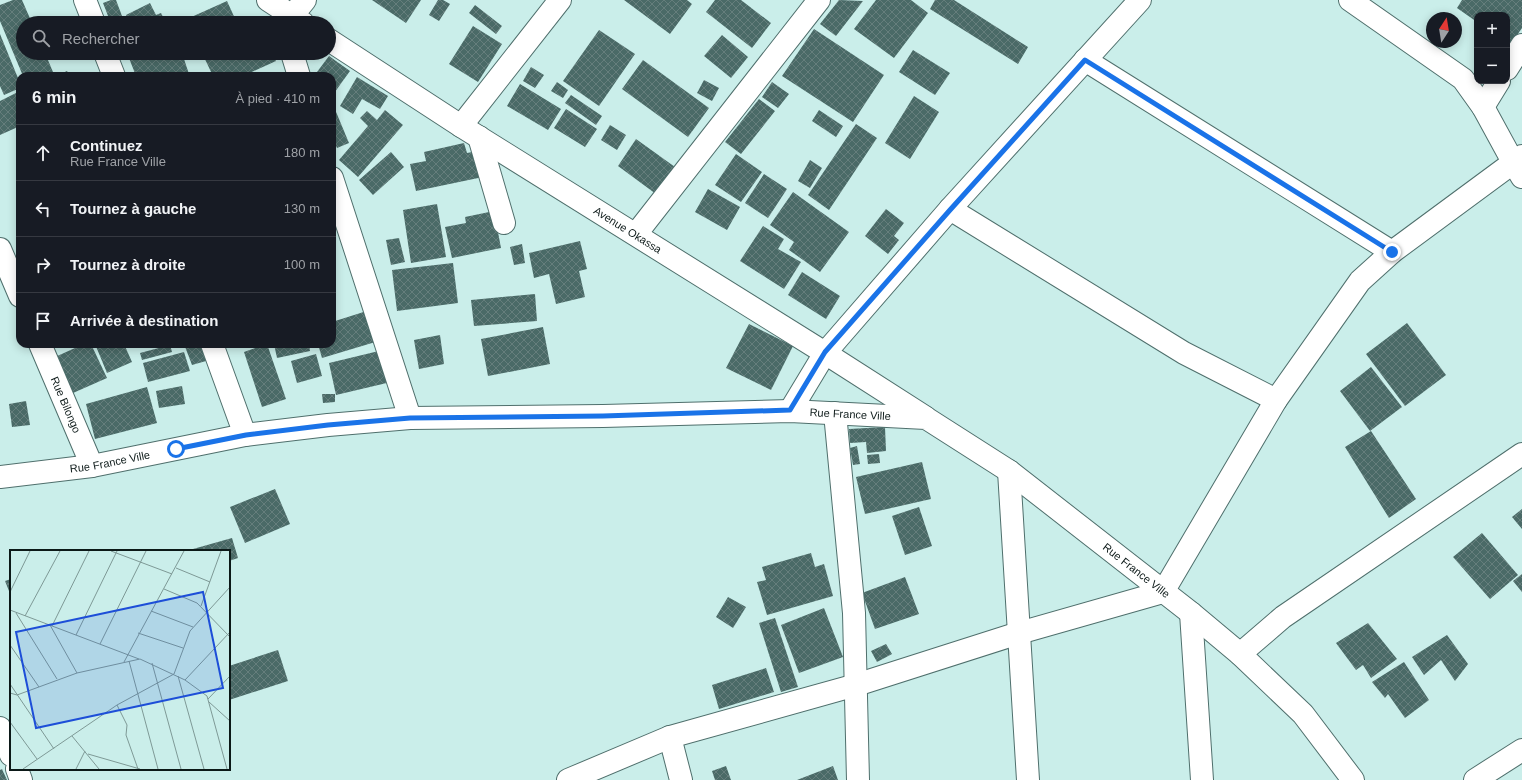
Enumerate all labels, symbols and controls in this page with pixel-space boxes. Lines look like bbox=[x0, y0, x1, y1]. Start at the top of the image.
north arrow bbox=[1426, 12, 1462, 48]
map controls bbox=[1474, 12, 1510, 84]
button: + bbox=[1474, 12, 1510, 48]
search box bbox=[16, 16, 336, 60]
icon: search bbox=[30, 27, 52, 49]
text: Rechercher bbox=[62, 30, 140, 47]
button: − bbox=[1474, 48, 1510, 84]
text: 6 min bbox=[32, 88, 76, 107]
text: À pied · 410 m bbox=[235, 91, 320, 106]
text: Continuez bbox=[70, 137, 143, 154]
icon: ahead bbox=[32, 142, 54, 164]
text: 180 m bbox=[284, 145, 320, 160]
text: Rue France Ville bbox=[70, 154, 166, 169]
icon: left bbox=[32, 198, 54, 220]
text: Tournez à gauche bbox=[70, 200, 196, 217]
text: 130 m bbox=[284, 201, 320, 216]
street label: Avenue Okassa bbox=[592, 204, 665, 256]
route end bbox=[1383, 243, 1401, 261]
icon: right bbox=[32, 254, 54, 276]
text: Tournez à droite bbox=[70, 256, 186, 273]
text: 100 m bbox=[284, 257, 320, 272]
icon: arrive bbox=[32, 310, 54, 332]
text: Arrivée à destination bbox=[70, 312, 218, 329]
street label: Rue Bilongo bbox=[49, 375, 83, 435]
street label: Rue France Ville bbox=[809, 406, 891, 422]
route start bbox=[167, 440, 185, 458]
street label: Rue France Ville bbox=[69, 448, 151, 475]
street label: Rue France Ville bbox=[1101, 541, 1172, 600]
inset map bbox=[10, 550, 230, 770]

